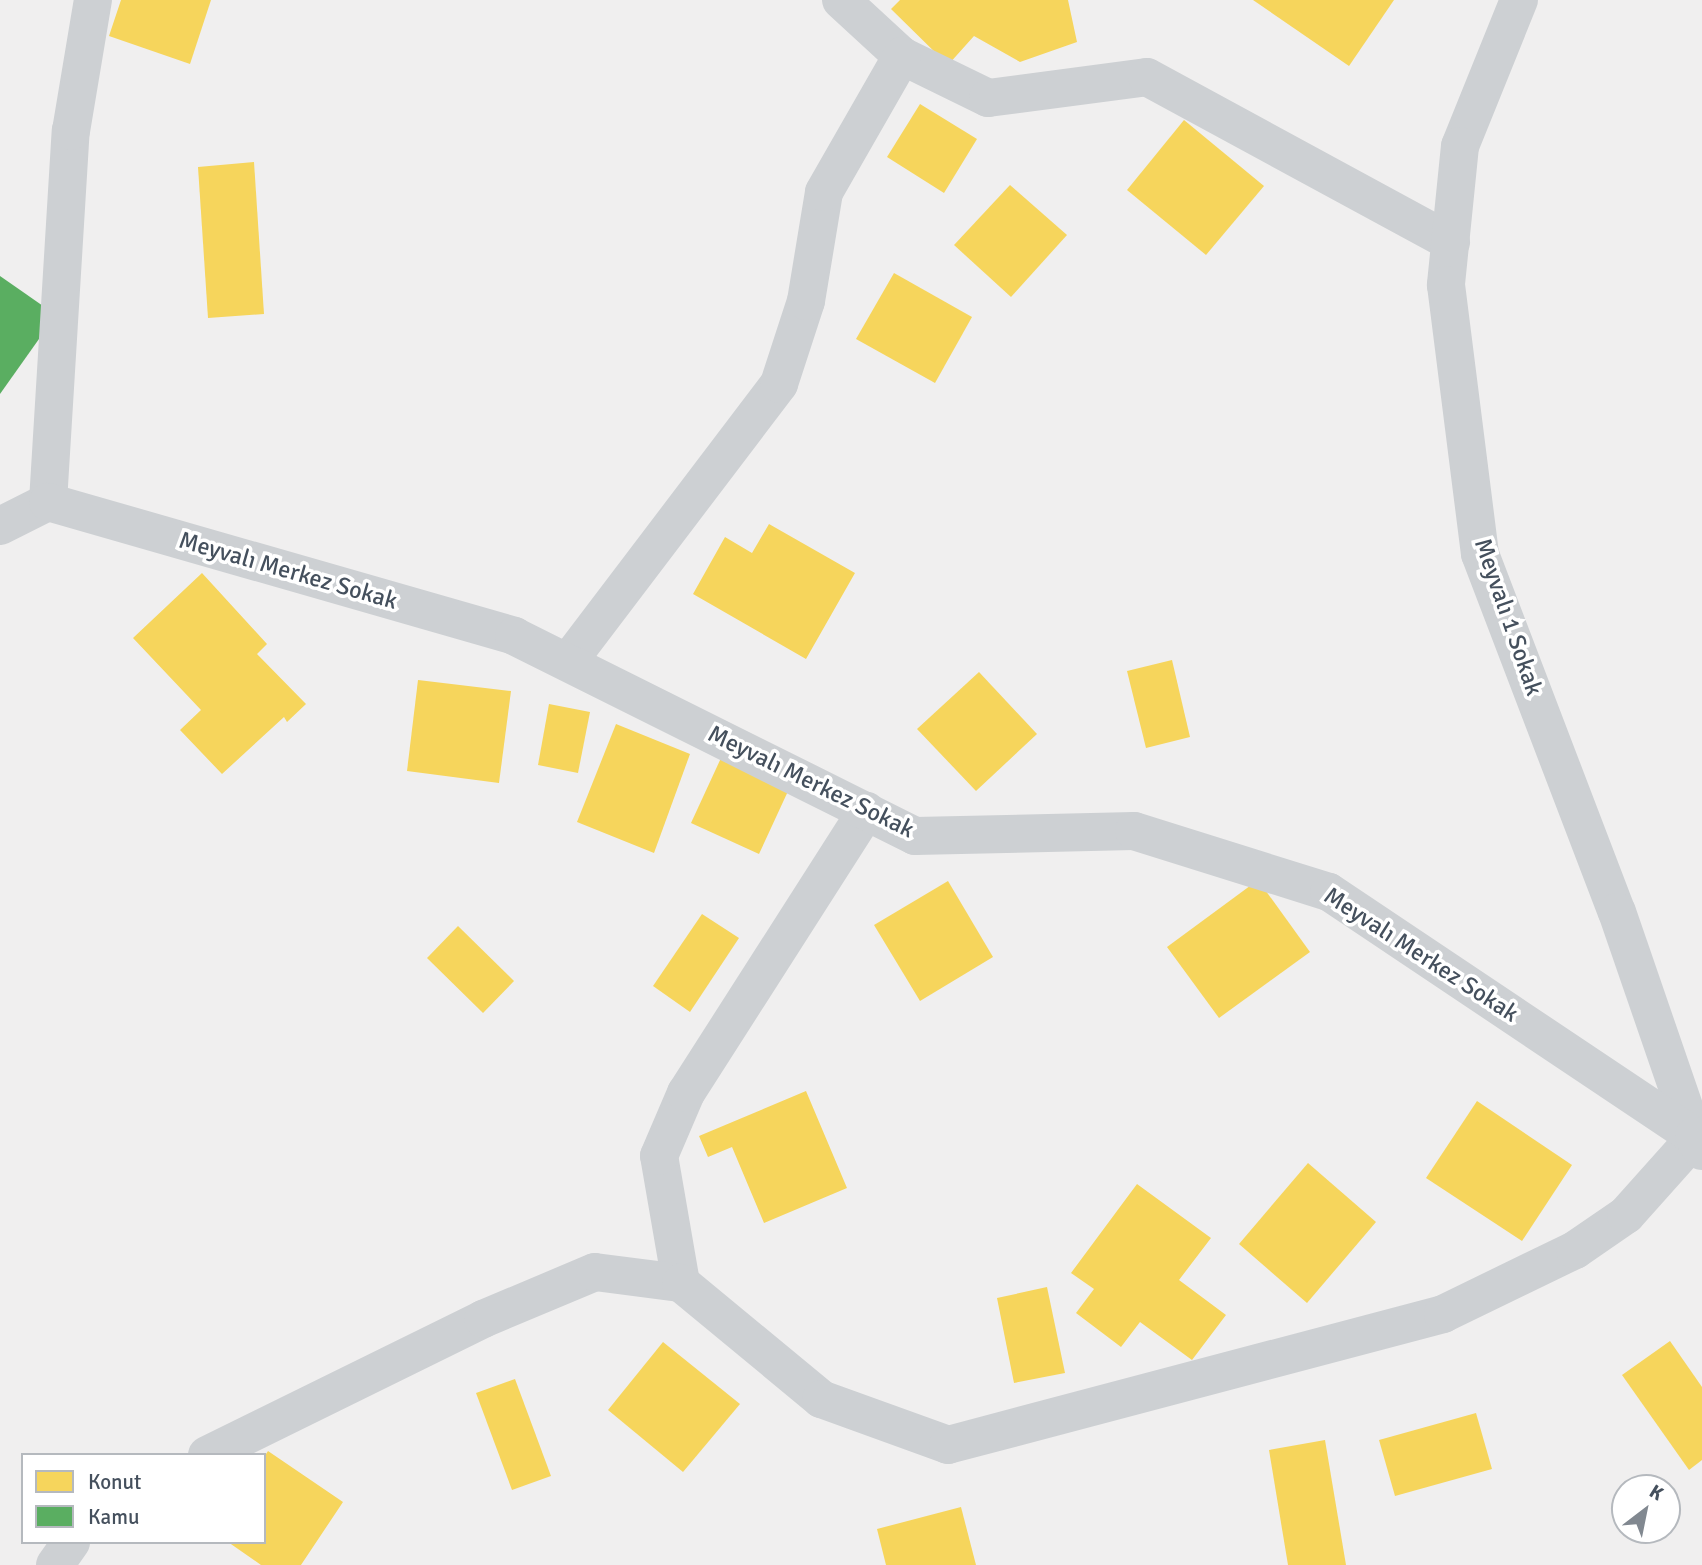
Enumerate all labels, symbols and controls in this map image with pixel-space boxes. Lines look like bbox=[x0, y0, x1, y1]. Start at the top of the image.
street label: Meyvalı Merkez Sokak bbox=[175, 526, 401, 616]
street label: Meyvalı 1 Sokak bbox=[1468, 535, 1548, 699]
street label: Meyvalı Merkez Sokak bbox=[703, 720, 919, 844]
street label: Meyvalı Merkez Sokak bbox=[1318, 881, 1524, 1029]
legend bbox=[21, 1453, 266, 1544]
text: Konut bbox=[88, 1469, 141, 1495]
north arrow bbox=[1611, 1474, 1681, 1544]
text: K bbox=[1645, 1480, 1667, 1506]
text: Kamu bbox=[88, 1504, 139, 1530]

